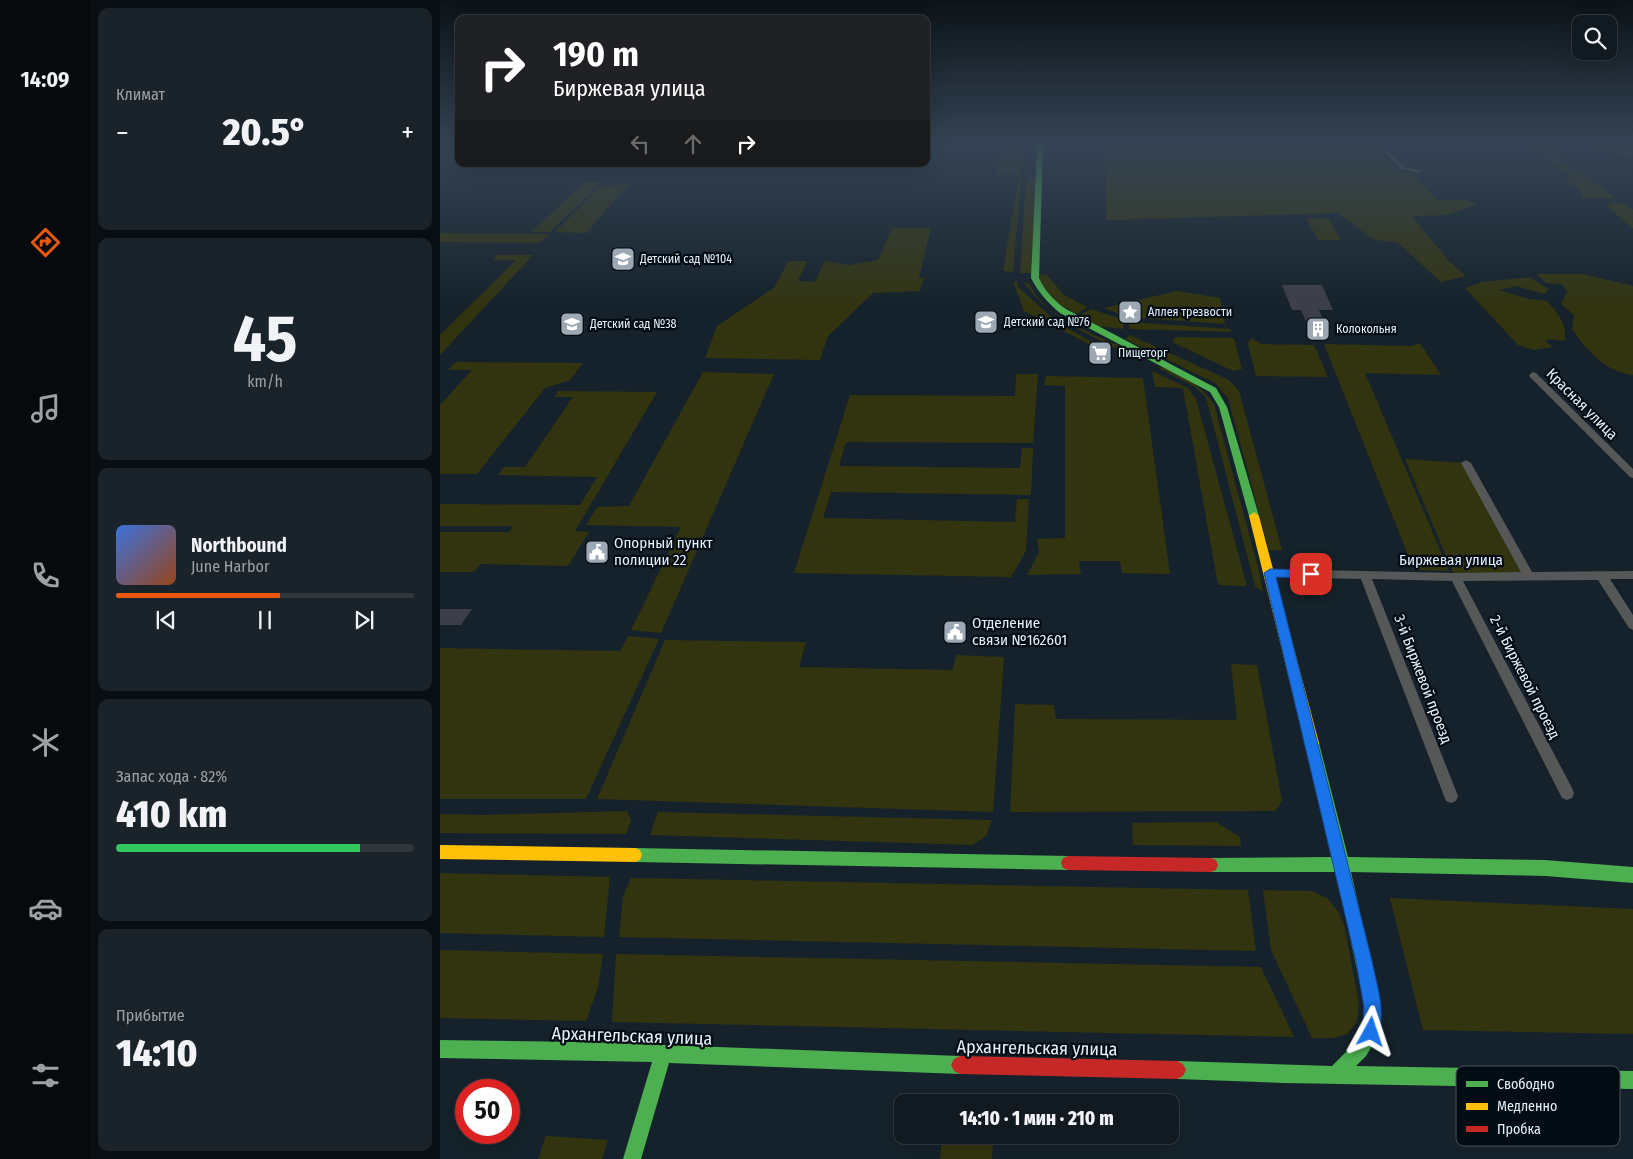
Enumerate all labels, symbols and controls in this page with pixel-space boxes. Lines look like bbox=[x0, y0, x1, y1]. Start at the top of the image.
map controls bbox=[1572, 15, 1617, 60]
button: search bbox=[1572, 15, 1617, 60]
text: 190 m bbox=[553, 33, 639, 75]
icon: right bbox=[470, 35, 535, 100]
text: 14:09 bbox=[21, 66, 69, 93]
text: Биржевая улица bbox=[553, 75, 705, 102]
text: Климат bbox=[116, 85, 165, 104]
text: 20.5° bbox=[223, 109, 307, 155]
text: − bbox=[116, 116, 129, 149]
text: + bbox=[401, 116, 414, 149]
icon: left bbox=[626, 130, 654, 158]
icon: ahead bbox=[679, 130, 707, 158]
icon: right bbox=[732, 130, 760, 158]
icon: directions bbox=[28, 225, 63, 260]
school or university icon: Детский сад №104 bbox=[610, 246, 636, 272]
place label: Детский сад №104 bbox=[639, 252, 732, 266]
place icon: Аллея трезвости bbox=[1117, 299, 1143, 325]
text: 45 bbox=[233, 300, 297, 378]
place label: Аллея трезвости bbox=[1148, 305, 1232, 319]
school or university icon: Детский сад №76 bbox=[973, 309, 999, 335]
school or university icon: Детский сад №38 bbox=[559, 311, 585, 337]
place label: Детский сад №76 bbox=[1003, 315, 1090, 329]
building icon: Колокольня bbox=[1305, 316, 1331, 342]
place label: Детский сад №38 bbox=[589, 317, 677, 331]
place label: Колокольня bbox=[1336, 322, 1397, 336]
supermarket icon: Пищеторг bbox=[1087, 340, 1113, 366]
place label: Пищеторг bbox=[1118, 346, 1168, 360]
street label: Красная улица bbox=[1543, 365, 1621, 443]
text: km/h bbox=[247, 372, 283, 391]
icon: music bbox=[28, 391, 63, 426]
text: Northbound bbox=[191, 534, 287, 557]
place label: Опорный пункт полиции 22 bbox=[614, 534, 713, 569]
public building icon: Опорный пункт полиции 22 bbox=[584, 539, 610, 565]
street label: Биржевая улица bbox=[1399, 551, 1503, 569]
pin bbox=[1290, 553, 1332, 595]
text: June Harbor bbox=[191, 557, 269, 576]
icon: phone bbox=[28, 558, 63, 593]
icon: arrive bbox=[1297, 560, 1325, 588]
icon: previous bbox=[152, 606, 180, 634]
icon: pause bbox=[251, 606, 279, 634]
icon: next bbox=[350, 606, 378, 634]
street label: 3-й Биржевой проезд bbox=[1390, 612, 1456, 746]
street label: 2-й Биржевой проезд bbox=[1486, 612, 1564, 742]
place label: Отделение связи №162601 bbox=[972, 614, 1067, 649]
public building icon: Отделение связи №162601 bbox=[942, 619, 968, 645]
icon: climate bbox=[28, 725, 63, 760]
text: Запас хода · 82% bbox=[116, 767, 227, 786]
text: 410 km bbox=[116, 791, 227, 837]
icon: car bbox=[28, 891, 63, 926]
position arrow bbox=[1344, 1005, 1396, 1057]
text: Прибытие bbox=[116, 1006, 185, 1025]
street label: Архангельская улица bbox=[551, 1022, 713, 1050]
text: 14:10 bbox=[116, 1030, 197, 1076]
street label: Архангельская улица bbox=[956, 1036, 1118, 1060]
icon: filters bbox=[28, 1058, 63, 1093]
legend bbox=[1456, 1066, 1620, 1146]
text: Свободно bbox=[1497, 1076, 1555, 1093]
speed limit sign: 50 bbox=[455, 1079, 520, 1144]
text: Медленно bbox=[1497, 1098, 1557, 1115]
text: 14:10 · 1 мин · 210 m bbox=[959, 1107, 1114, 1130]
text: Пробка bbox=[1497, 1121, 1541, 1138]

